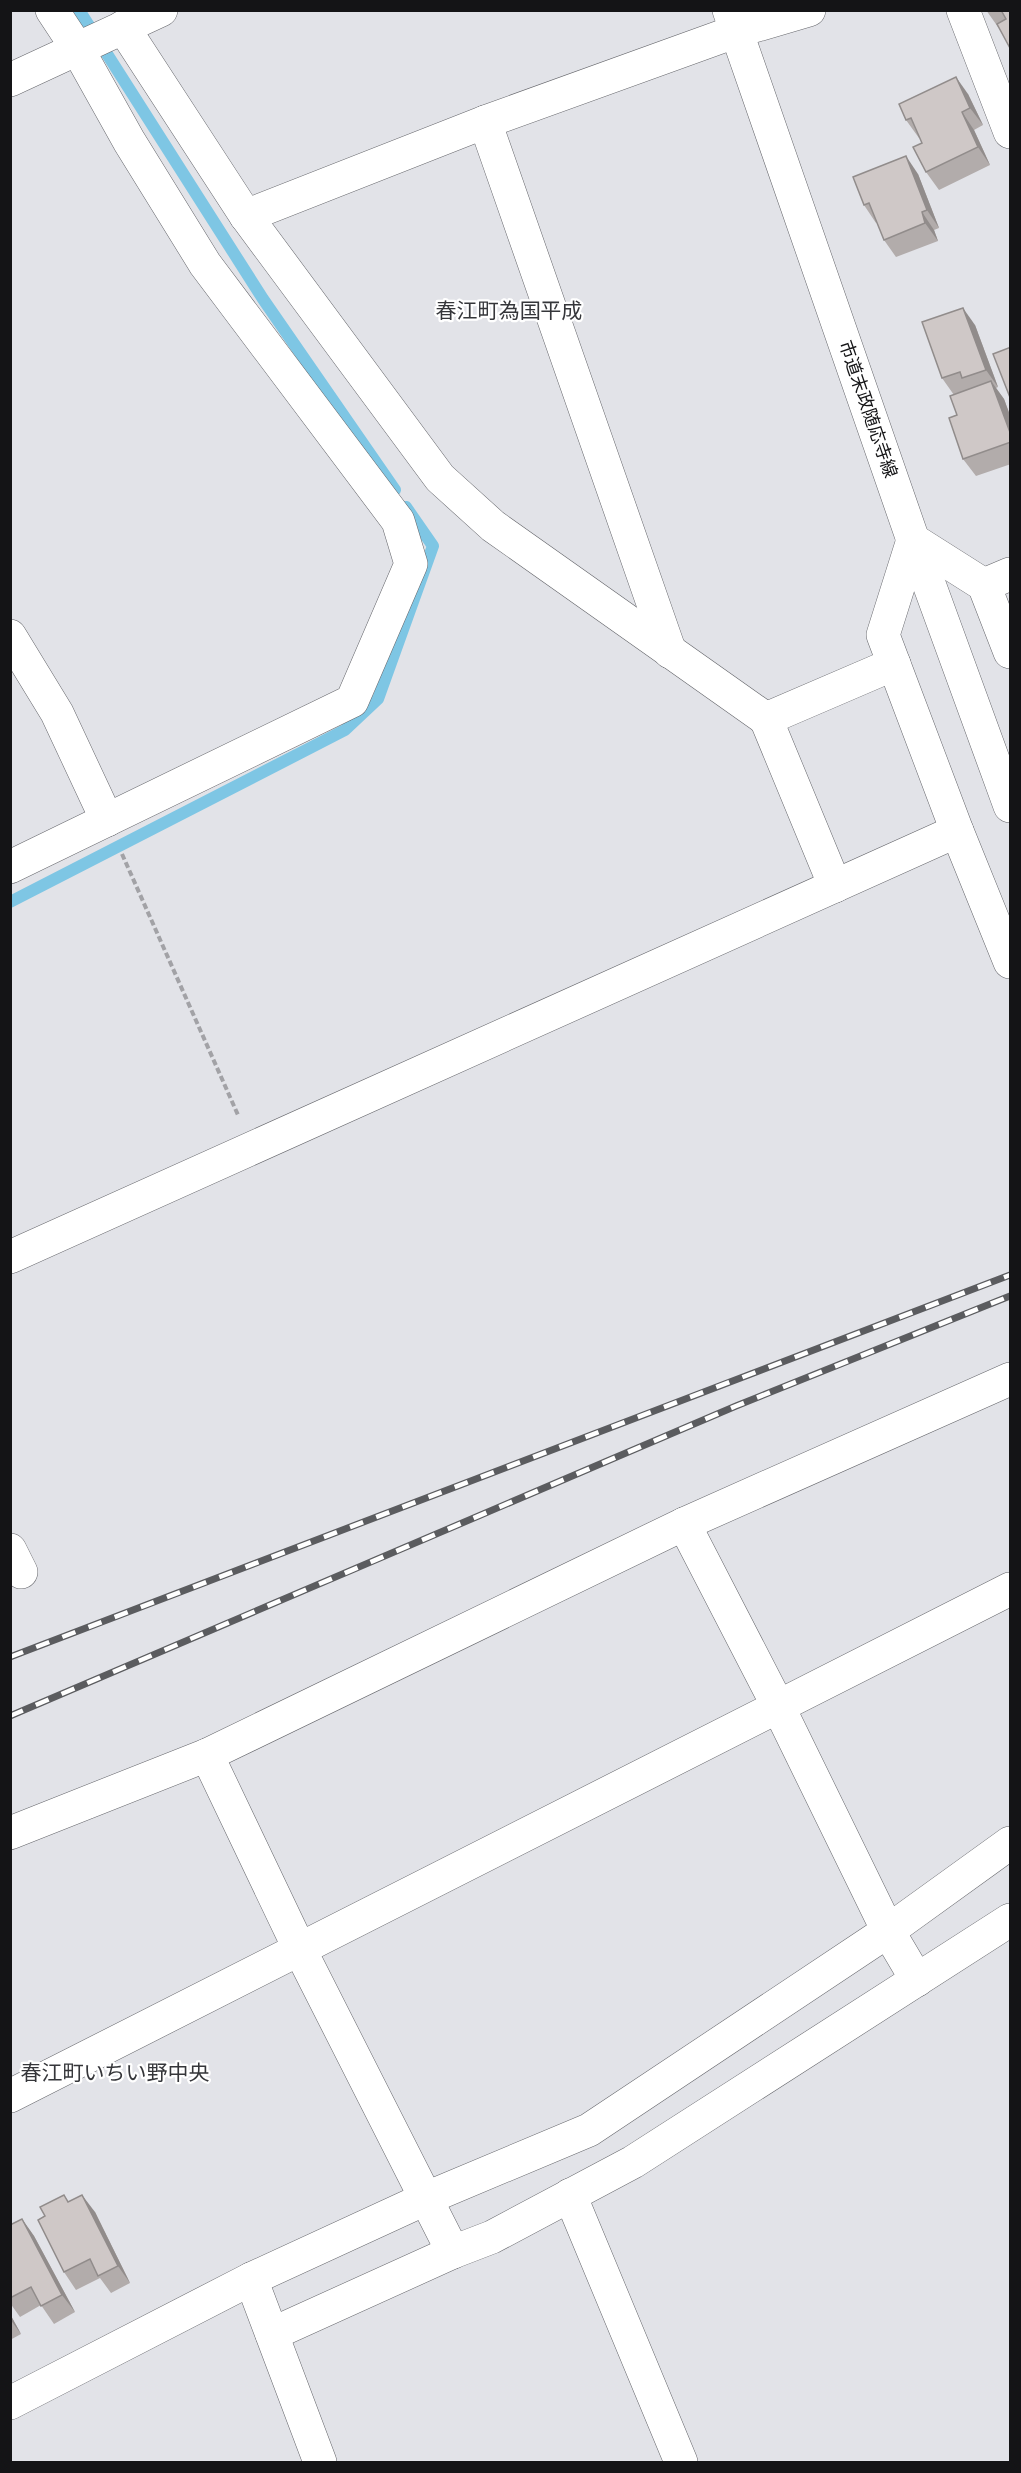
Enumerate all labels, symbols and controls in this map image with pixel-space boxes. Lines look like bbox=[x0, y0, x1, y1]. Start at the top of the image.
district label: 春江町為国平成 bbox=[436, 298, 583, 324]
street label: 市道末政随応寺線 bbox=[834, 337, 902, 481]
district label: 春江町いちい野中央 bbox=[21, 2060, 210, 2086]

